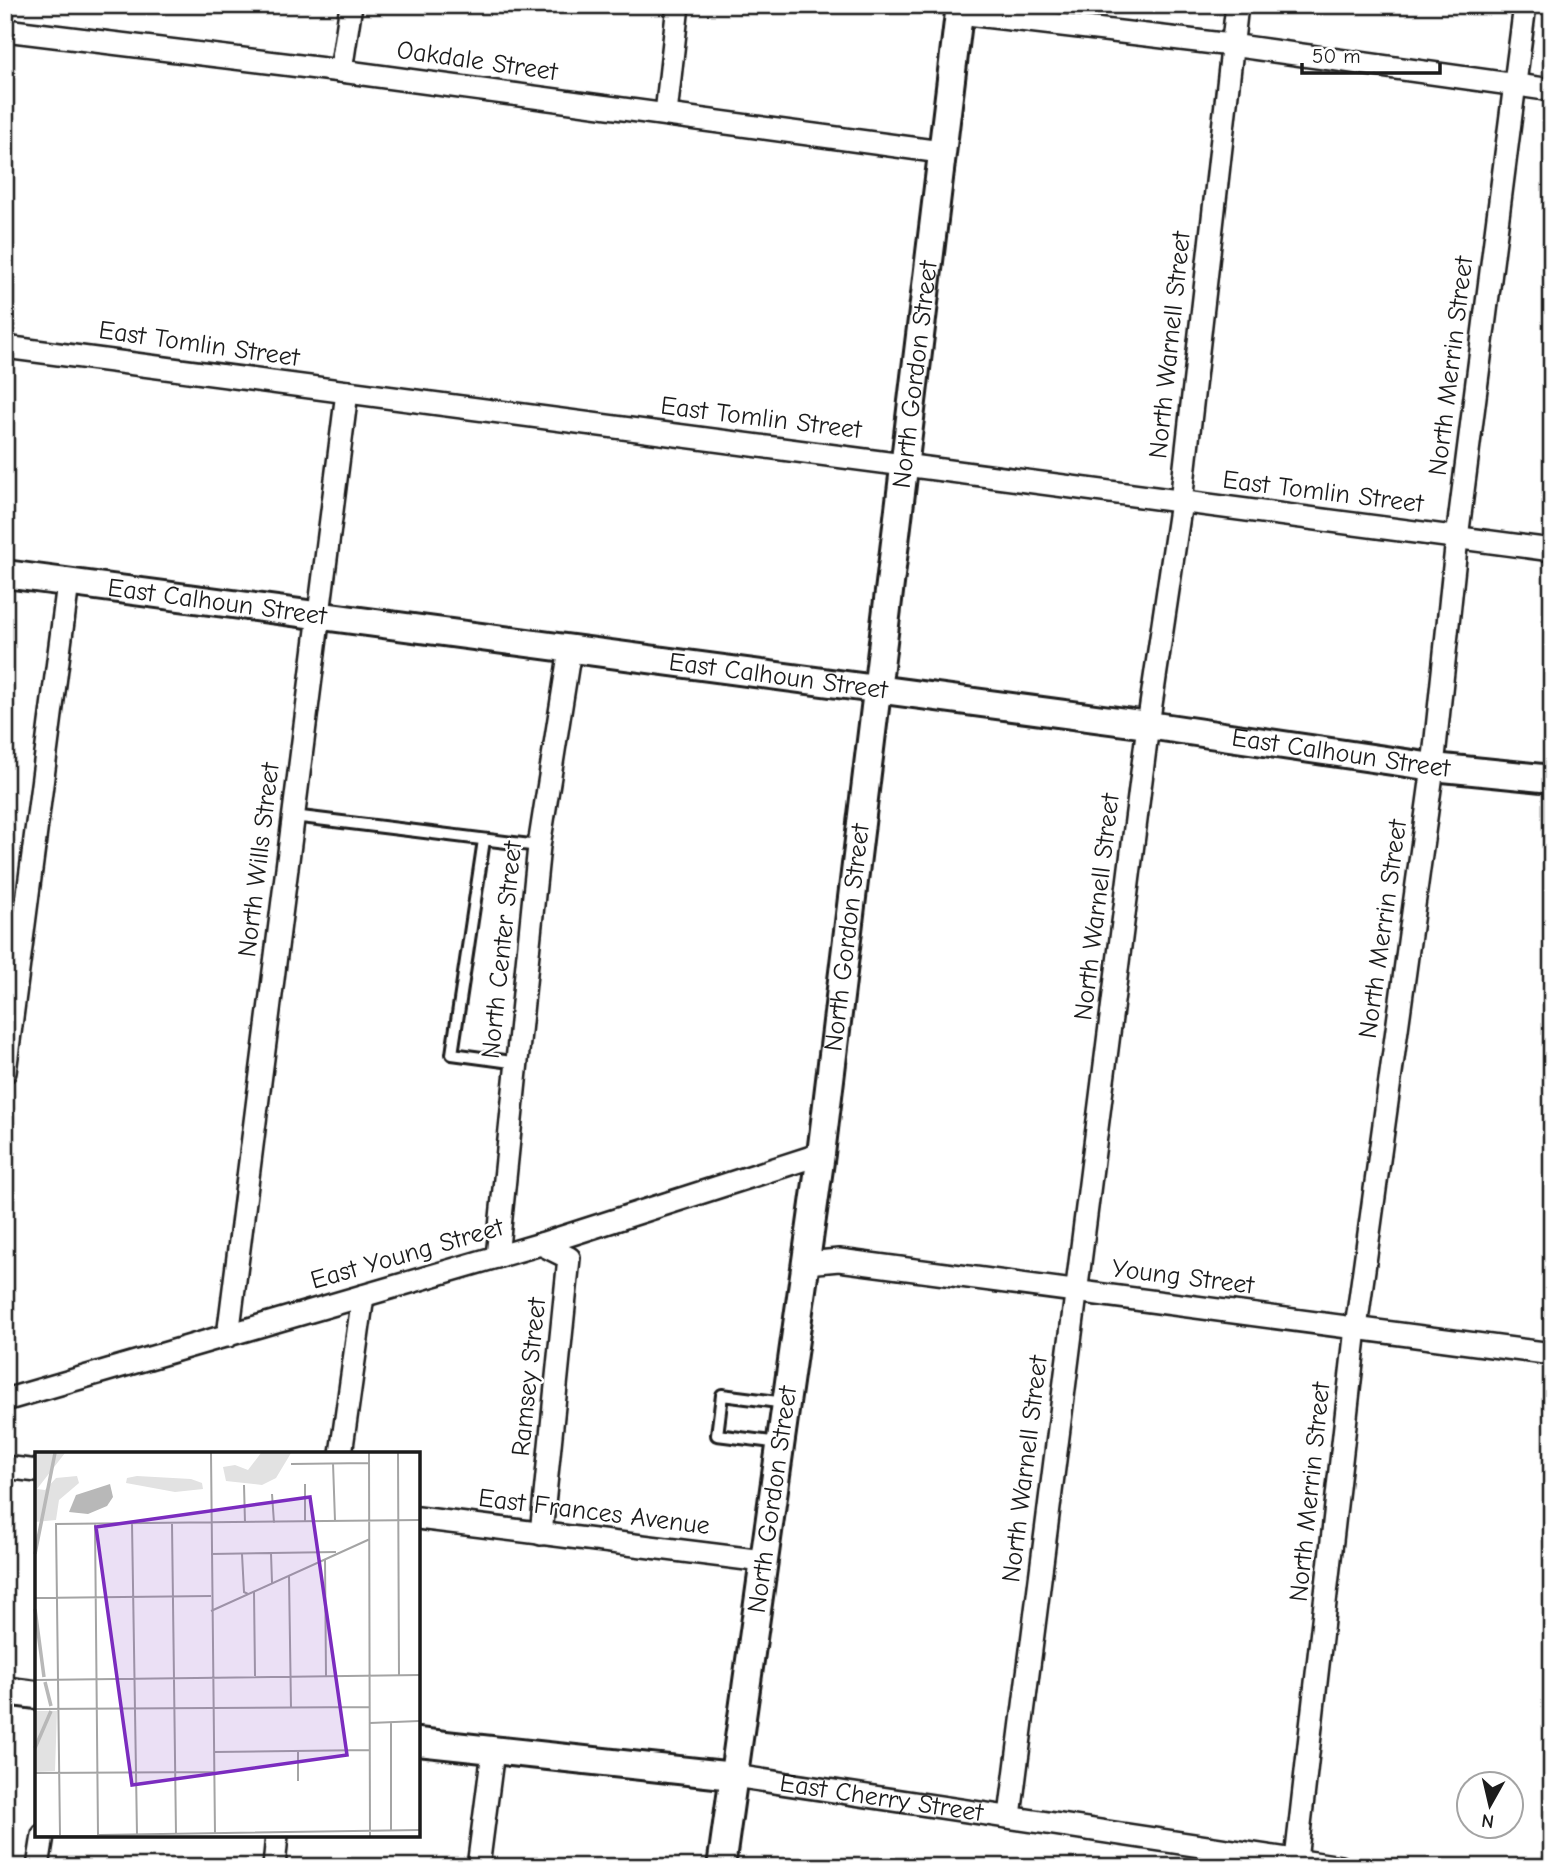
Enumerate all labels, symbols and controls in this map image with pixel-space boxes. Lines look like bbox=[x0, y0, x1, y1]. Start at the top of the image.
scale bar bbox=[1302, 32, 1440, 76]
street label: Oakdale Street bbox=[395, 35, 561, 87]
text: 50 m bbox=[1312, 44, 1361, 68]
street label: North Warnell Street bbox=[1143, 228, 1197, 460]
street label: North Merrin Street bbox=[1423, 253, 1480, 477]
street label: North Gordon Street bbox=[887, 258, 944, 490]
street label: East Tomlin Street bbox=[97, 315, 303, 373]
street label: East Tomlin Street bbox=[659, 391, 865, 445]
street label: East Tomlin Street bbox=[1221, 465, 1427, 519]
street label: East Calhoun Street bbox=[106, 573, 330, 632]
street label: East Calhoun Street bbox=[667, 647, 891, 706]
street label: East Calhoun Street bbox=[1230, 723, 1453, 784]
street label: North Wills Street bbox=[232, 760, 286, 959]
street label: North Warnell Street bbox=[1068, 790, 1126, 1022]
street label: North Merrin Street bbox=[1353, 816, 1413, 1040]
street label: North Gordon Street bbox=[819, 821, 876, 1053]
street label: North Center Street bbox=[476, 838, 528, 1060]
street label: East Young Street bbox=[307, 1212, 508, 1296]
street label: Young Street bbox=[1110, 1253, 1257, 1301]
street label: Ramsey Street bbox=[506, 1295, 552, 1458]
street label: North Warnell Street bbox=[996, 1352, 1054, 1584]
street label: North Merrin Street bbox=[1284, 1379, 1337, 1603]
street label: North Gordon Street bbox=[742, 1383, 804, 1615]
inset map bbox=[35, 1452, 420, 1837]
street label: East Frances Avenue bbox=[477, 1483, 711, 1541]
street label: East Cherry Street bbox=[778, 1768, 987, 1828]
north arrow bbox=[1456, 1770, 1526, 1840]
text: N bbox=[1480, 1809, 1495, 1833]

